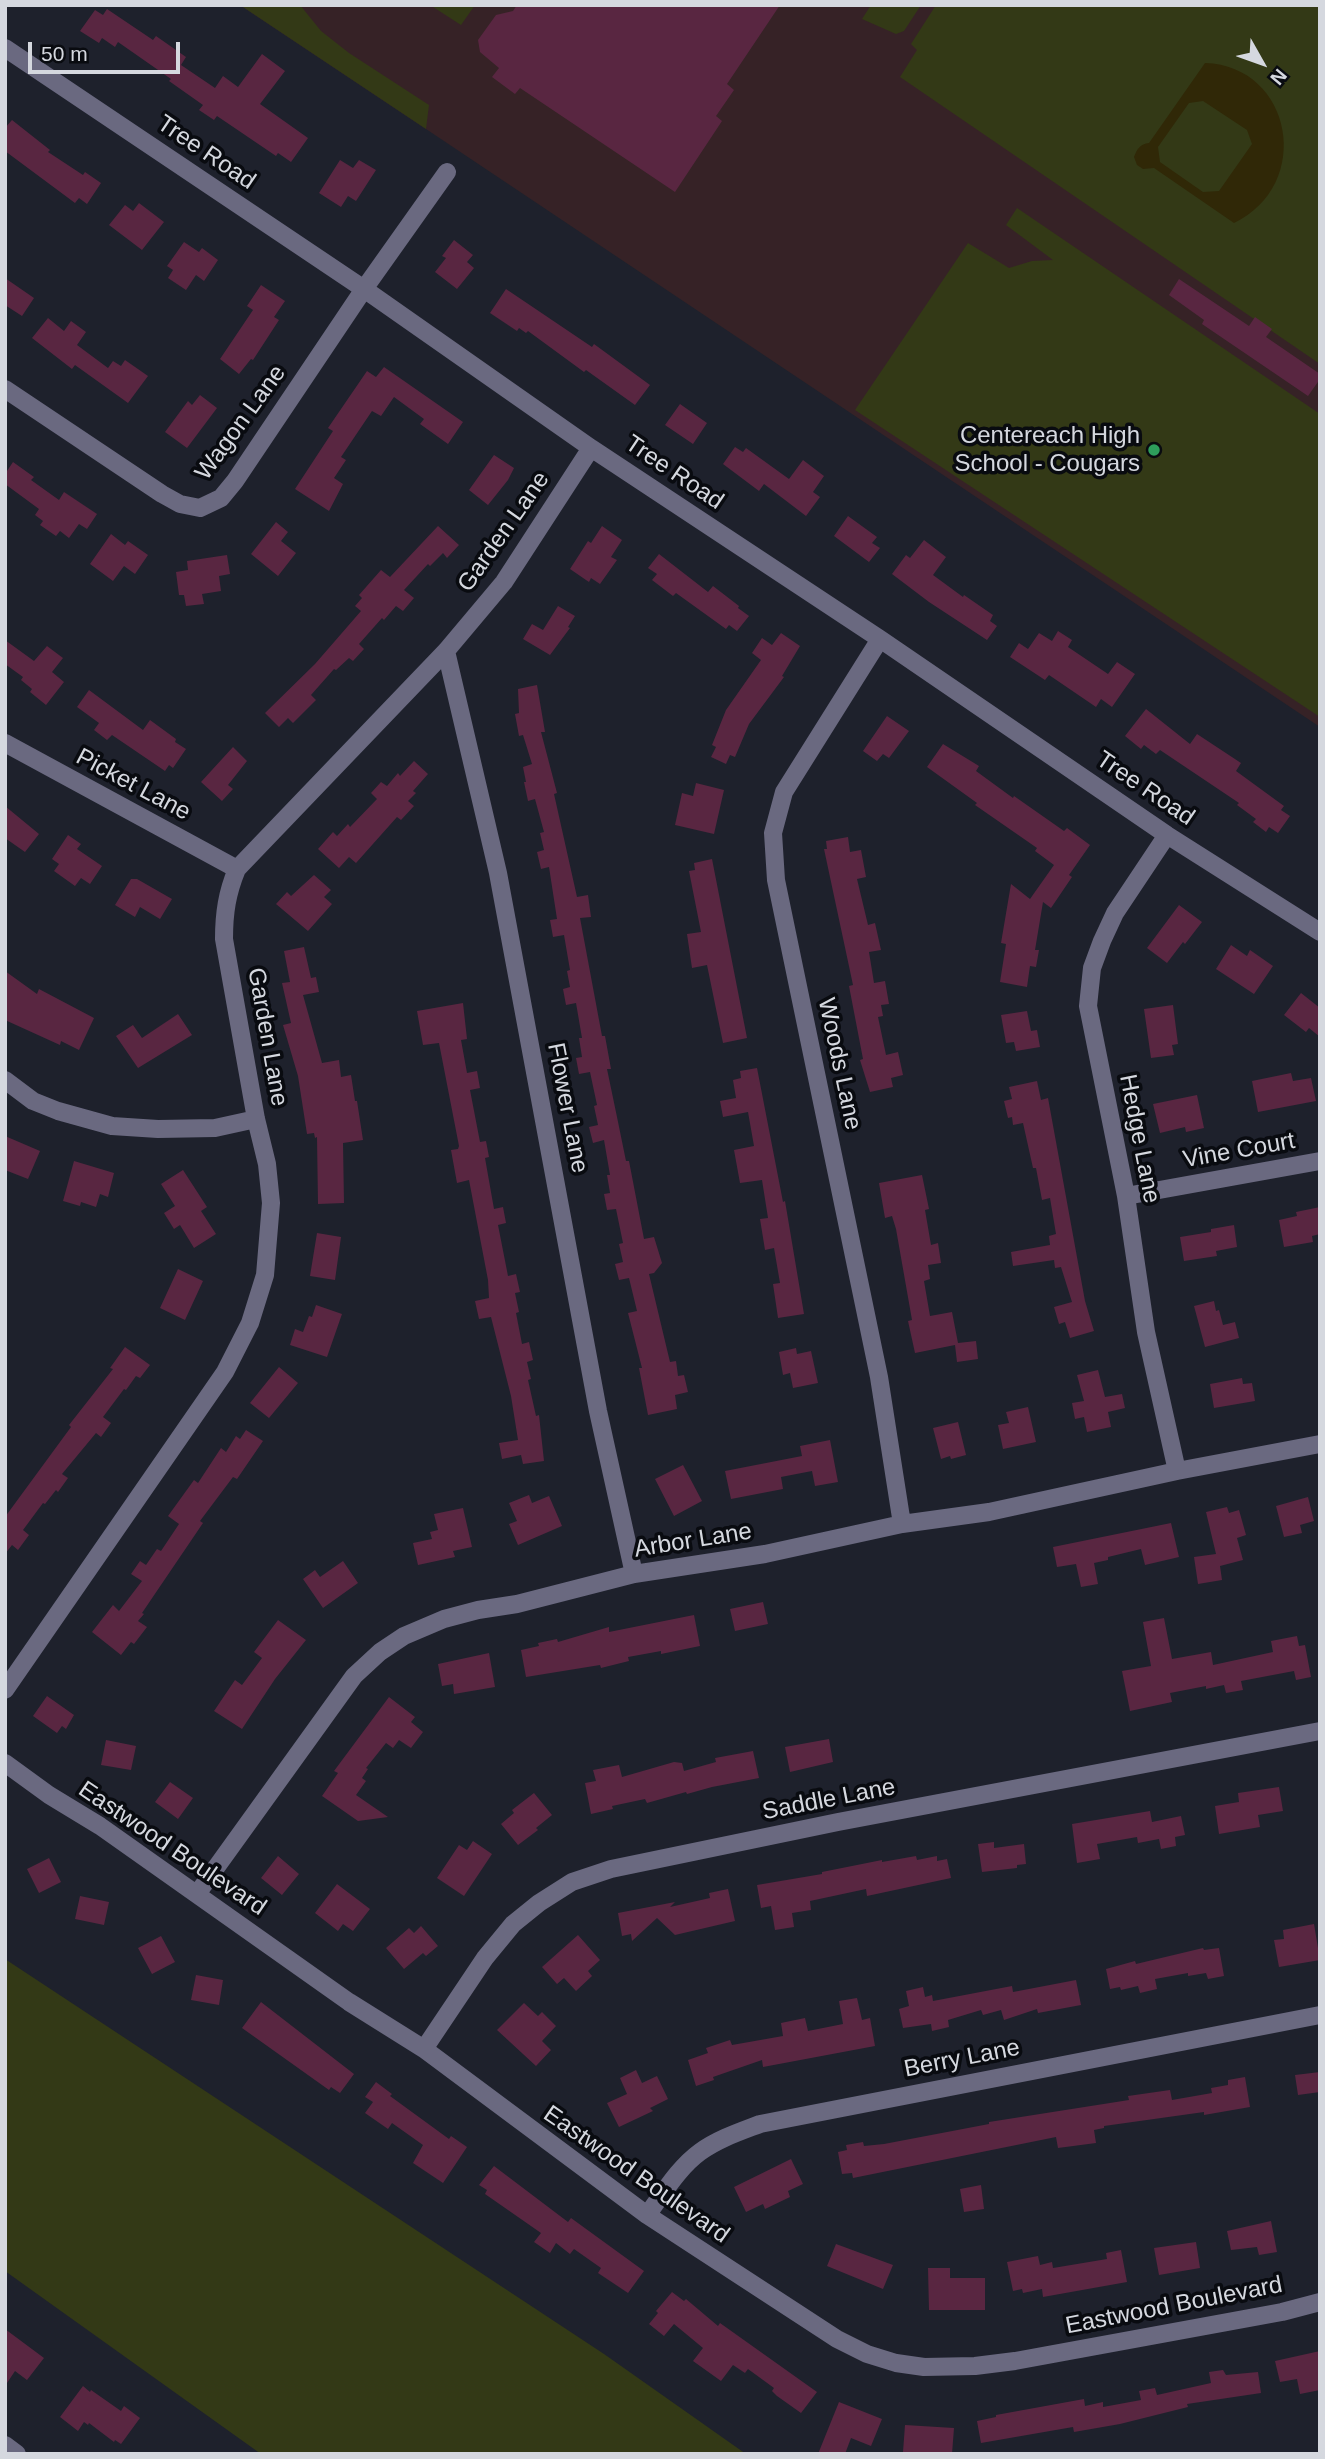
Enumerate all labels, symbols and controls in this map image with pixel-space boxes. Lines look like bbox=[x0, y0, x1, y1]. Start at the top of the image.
scale bar bbox=[32, 28, 184, 72]
north arrow bbox=[1227, 28, 1297, 98]
text: 50 m bbox=[41, 42, 88, 65]
text: N bbox=[1266, 65, 1291, 89]
street label: Tree Road bbox=[151, 110, 261, 196]
street label: Wagon Lane bbox=[190, 360, 292, 486]
place label: Centereach High School - Cougars bbox=[955, 422, 1140, 478]
street label: Tree Road bbox=[619, 430, 729, 516]
marker: Centereach High School - Cougars bbox=[1146, 442, 1162, 458]
street label: Garden Lane bbox=[452, 466, 556, 598]
street label: Picket Lane bbox=[71, 743, 195, 827]
street label: Tree Road bbox=[1090, 746, 1200, 832]
street label: Garden Lane bbox=[241, 966, 293, 1108]
street label: Woods Lane bbox=[811, 995, 867, 1133]
street label: Flower Lane bbox=[540, 1040, 594, 1176]
street label: Hedge Lane bbox=[1112, 1072, 1166, 1206]
street label: Vine Court bbox=[1181, 1127, 1297, 1175]
street label: Arbor Lane bbox=[632, 1517, 754, 1565]
street label: Saddle Lane bbox=[760, 1773, 898, 1827]
street label: Eastwood Boulevard bbox=[73, 1776, 271, 1922]
street label: Berry Lane bbox=[902, 2034, 1022, 2084]
street label: Eastwood Boulevard bbox=[538, 2100, 734, 2250]
street label: Eastwood Boulevard bbox=[1063, 2271, 1285, 2341]

